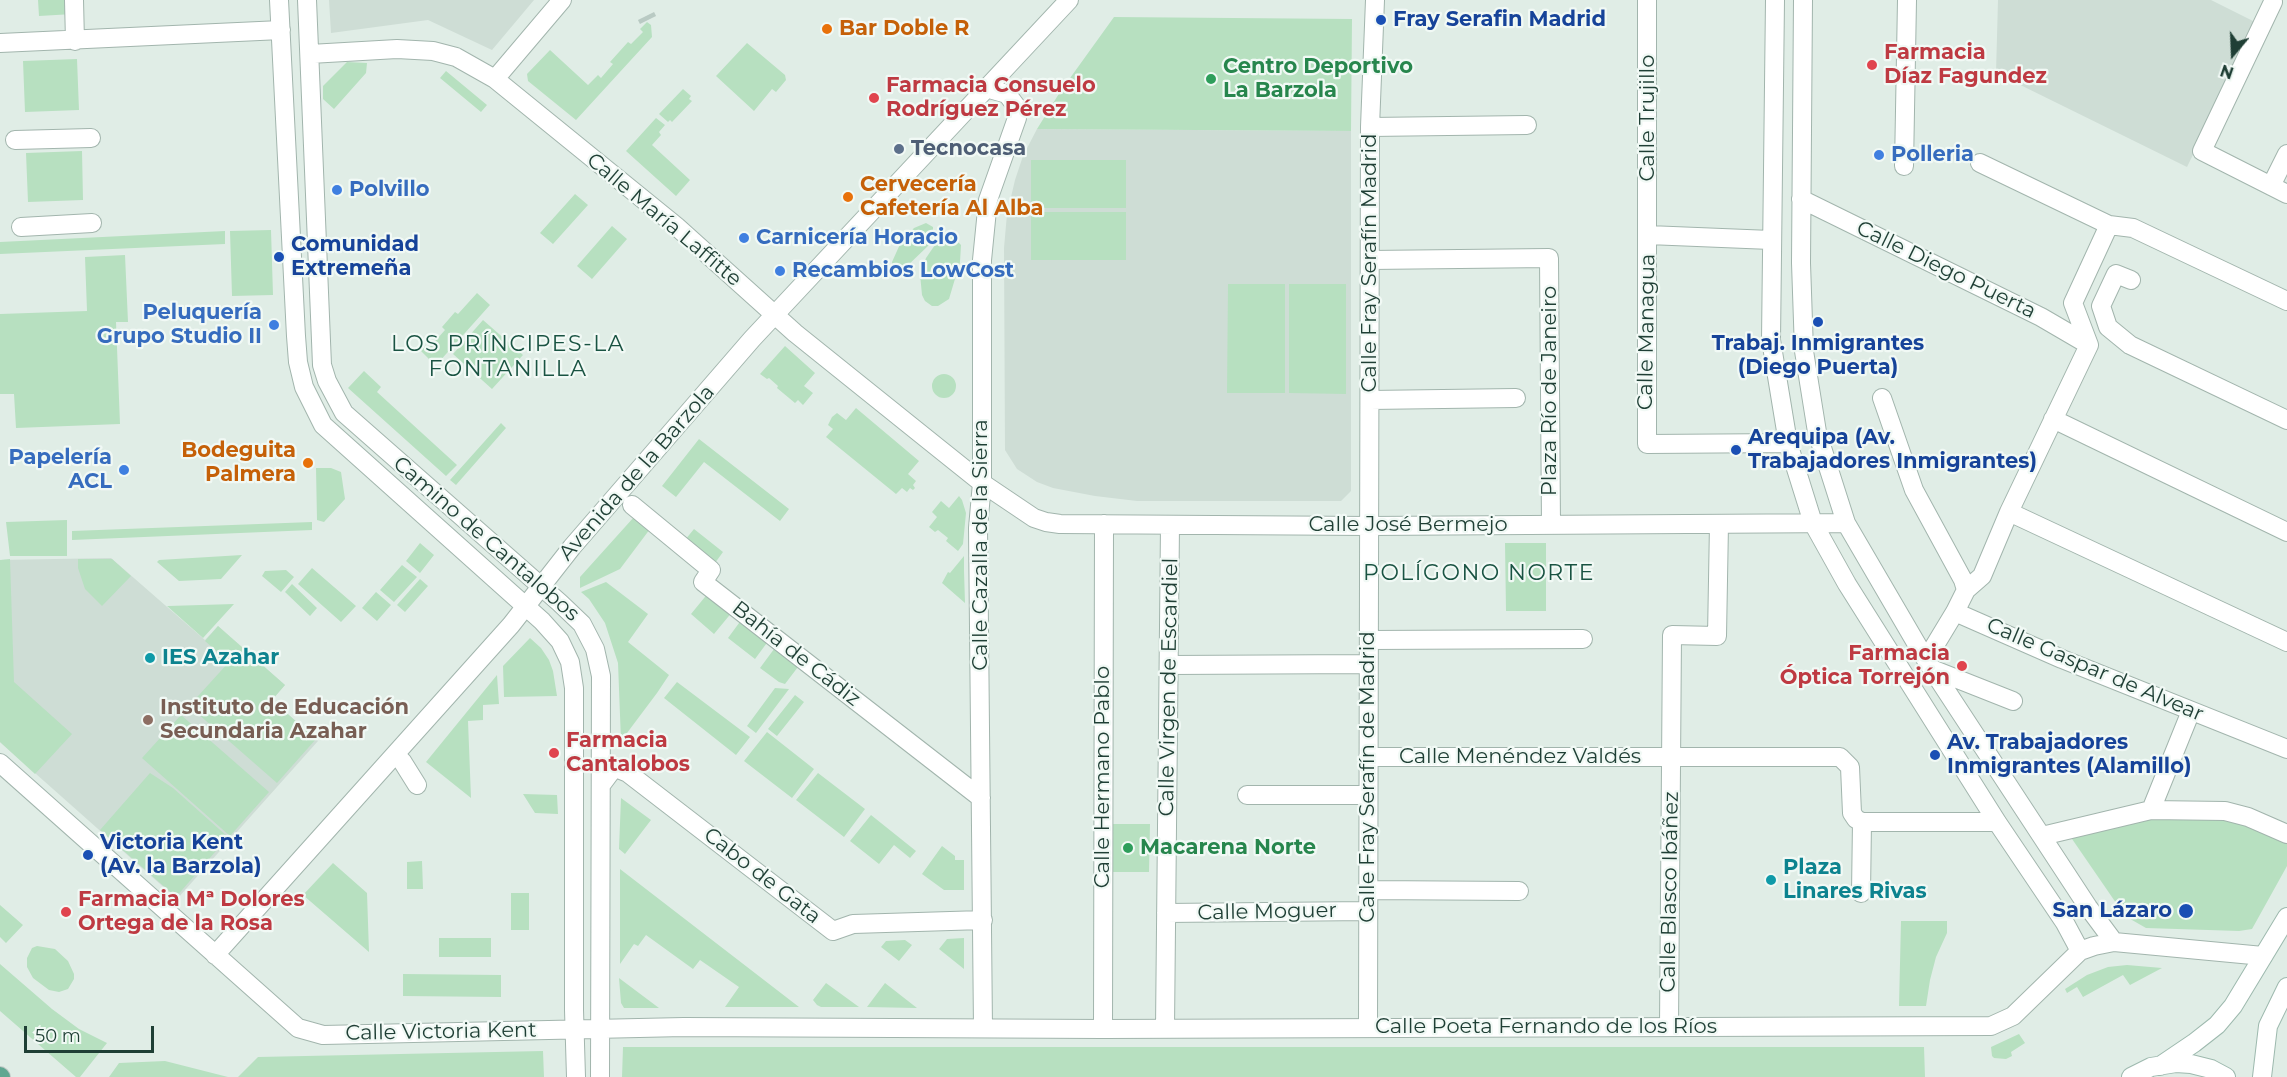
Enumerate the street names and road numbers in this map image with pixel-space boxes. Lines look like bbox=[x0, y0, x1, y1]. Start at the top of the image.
street label: Calle Trujillo bbox=[1635, 55, 1661, 181]
street label: Calle Fray Serafín Madrid bbox=[1357, 134, 1383, 392]
street label: Calle María Laffitte bbox=[581, 148, 747, 292]
street label: Calle Diego Puerta bbox=[1852, 216, 2040, 324]
street label: Calle Managua bbox=[1633, 254, 1661, 410]
street label: Plaza Río de Janeiro bbox=[1537, 286, 1563, 496]
street label: Avenida de la Barzola bbox=[554, 380, 720, 566]
street label: Calle Cazalla de la Sierra bbox=[968, 419, 994, 671]
street label: Camino de Cantalobos bbox=[388, 451, 584, 627]
street label: Calle José Bermejo bbox=[1308, 512, 1508, 538]
street label: Calle Virgen de Escardiel bbox=[1154, 557, 1184, 817]
street label: Bahía de Cádiz bbox=[727, 596, 865, 712]
street label: Calle Gaspar de Alvear bbox=[1983, 613, 2207, 727]
street label: Calle Fray Serafín de Madrid bbox=[1355, 631, 1381, 923]
street label: Calle Hermano Pablo bbox=[1090, 666, 1116, 888]
street label: Calle Menéndez Valdés bbox=[1399, 744, 1641, 770]
street label: Calle Blasco Ibáñez bbox=[1656, 791, 1684, 993]
street label: Cabo de Gata bbox=[698, 822, 826, 930]
street label: Calle Moguer bbox=[1197, 898, 1337, 926]
street label: Calle Poeta Fernando de los Ríos bbox=[1375, 1014, 1717, 1040]
street label: Calle Victoria Kent bbox=[345, 1018, 537, 1046]

